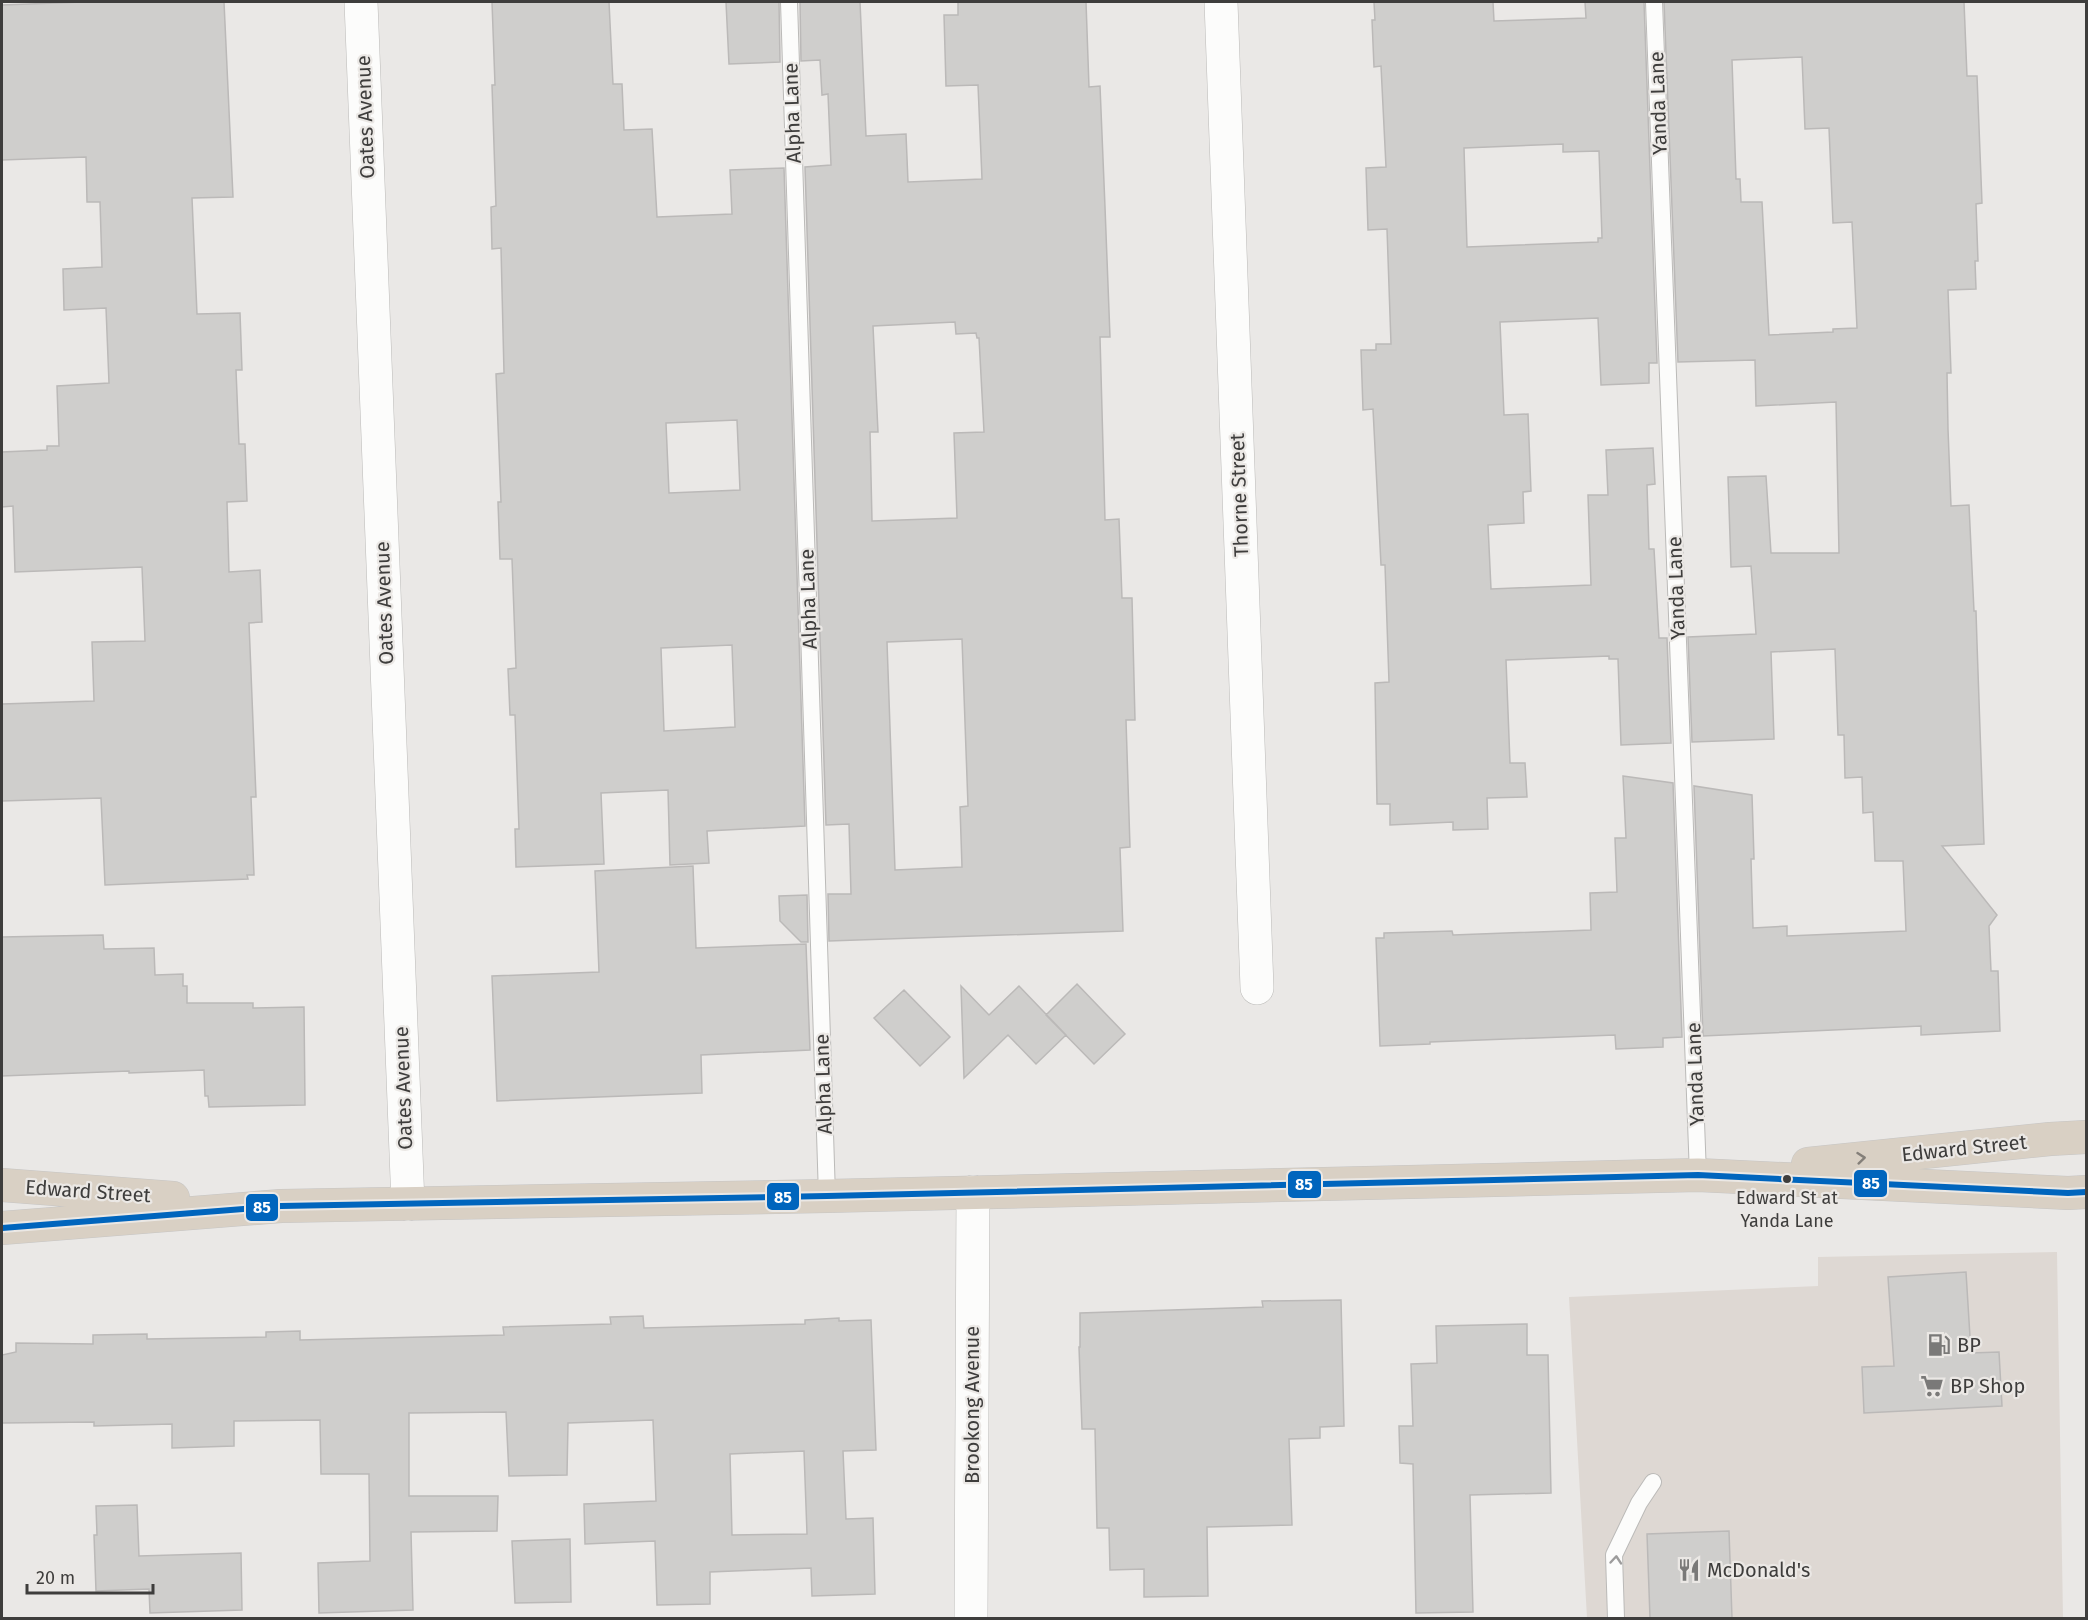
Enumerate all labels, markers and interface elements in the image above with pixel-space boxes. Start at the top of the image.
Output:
street label: Yanda Lane [1644,51,1672,155]
street label: Oates Avenue [351,55,379,179]
street label: Alpha Lane [778,62,806,164]
street label: Thorne Street [1225,432,1253,557]
street label: Yanda Lane [1662,536,1690,640]
street label: Oates Avenue [370,541,398,665]
street label: Alpha Lane [794,548,822,650]
street label: Yanda Lane [1681,1022,1709,1126]
street label: Oates Avenue [389,1026,417,1150]
street label: Alpha Lane [809,1033,837,1135]
street label: Edward Street [1900,1129,2029,1167]
one-way arrow [1856,1152,1866,1165]
line badge: 85 [1853,1169,1888,1198]
line badge: 85 [1287,1170,1322,1199]
marker: Edward St at Yanda Lane [1781,1173,1793,1185]
text: 85 [1862,1174,1880,1193]
street label: Edward Street [24,1175,152,1207]
text: 85 [1295,1175,1313,1194]
line badge: 85 [766,1182,800,1211]
place label: Edward St at Yanda Lane [1736,1187,1838,1232]
text: 85 [774,1188,792,1207]
line badge: 85 [245,1193,279,1222]
text: 85 [253,1198,271,1217]
street label: Brookong Avenue [960,1326,984,1484]
fuel station icon: BP [1926,1332,1952,1358]
place label: BP [1957,1333,1981,1357]
supermarket icon: BP Shop [1919,1373,1945,1399]
place label: BP Shop [1950,1374,2025,1398]
one-way arrow [1609,1556,1622,1565]
scale bar [27,1557,153,1595]
restaurant icon: McDonald's [1676,1557,1702,1583]
place label: McDonald's [1707,1558,1810,1582]
text: 20 m [36,1567,75,1589]

